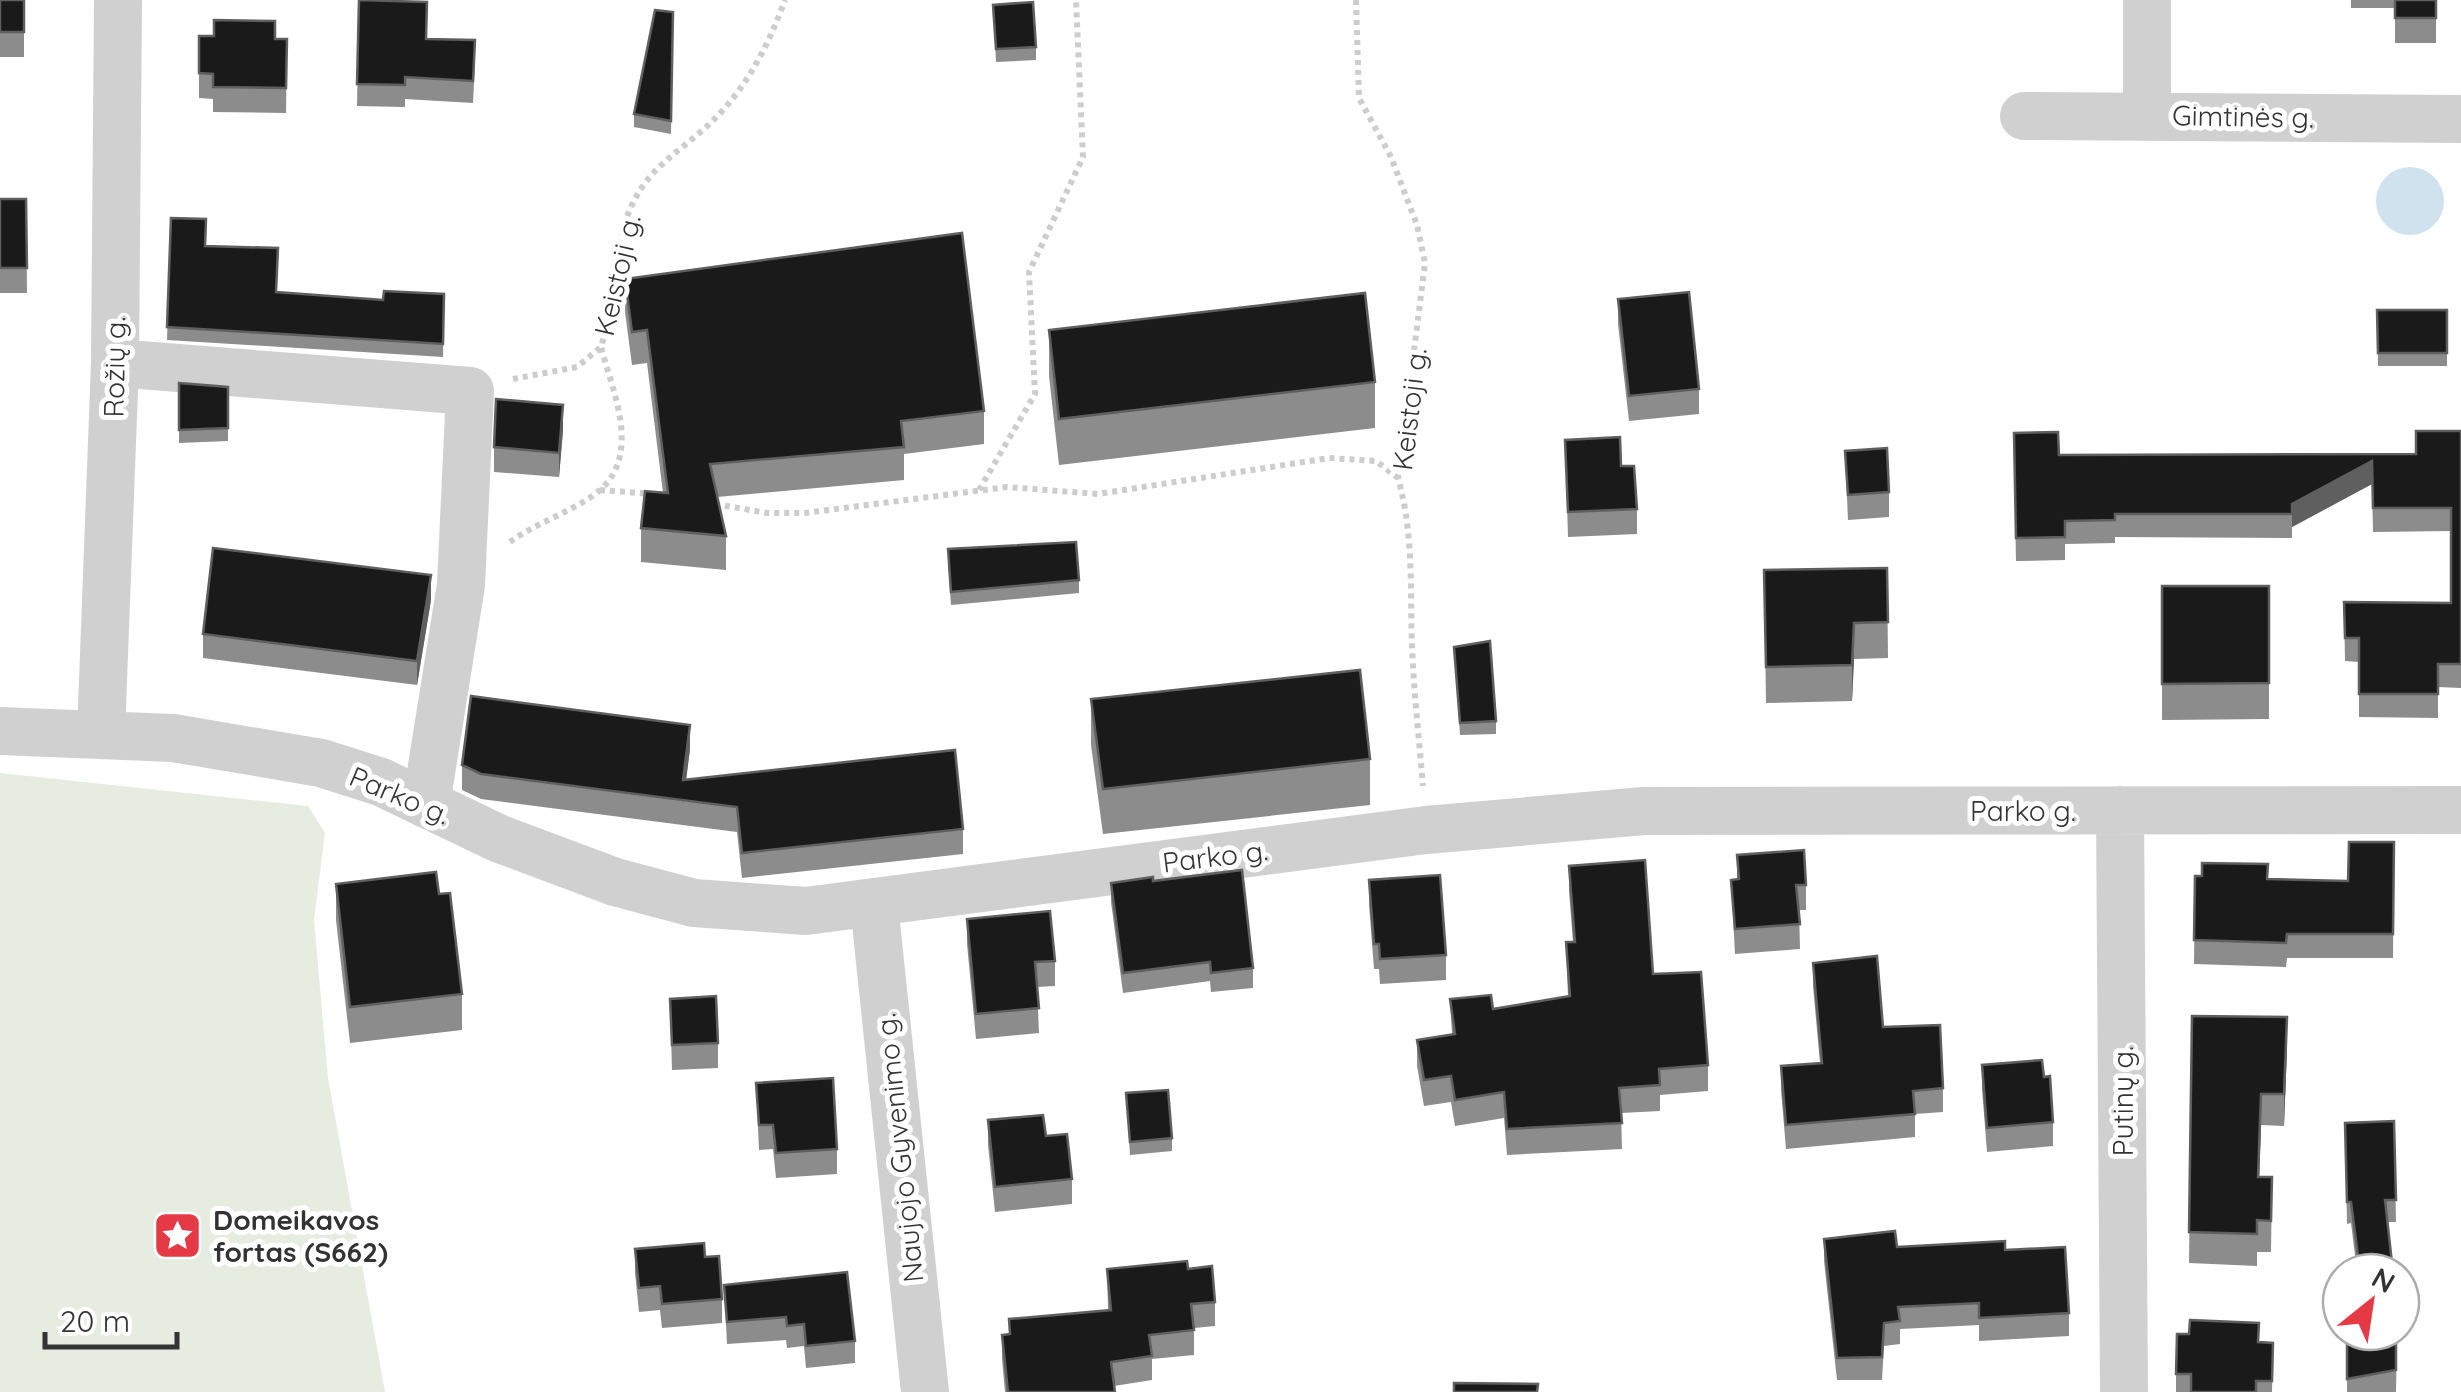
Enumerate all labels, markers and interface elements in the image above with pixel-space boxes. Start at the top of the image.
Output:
street label: Gimtinės g. [2172,97,2314,135]
street label: Keistoji g. [586,211,648,339]
street label: Rožių g. [96,316,132,418]
street label: Keistoji g. [1384,346,1434,472]
street label: Parko g. [344,758,456,832]
street label: Parko g. [1970,793,2076,828]
street label: Parko g. [1160,832,1270,880]
street label: Naujojo Gyvenimo g. [867,1012,931,1284]
street label: Putinų g. [2105,1046,2140,1156]
place label: Domeikavos fortas (S662) [213,1202,388,1269]
place icon: Domeikavos fortas (S662) [152,1209,204,1261]
north arrow [2321,1252,2421,1352]
text: N [2366,1260,2401,1300]
scale bar [45,1287,178,1349]
text: 20 m [60,1302,130,1340]

